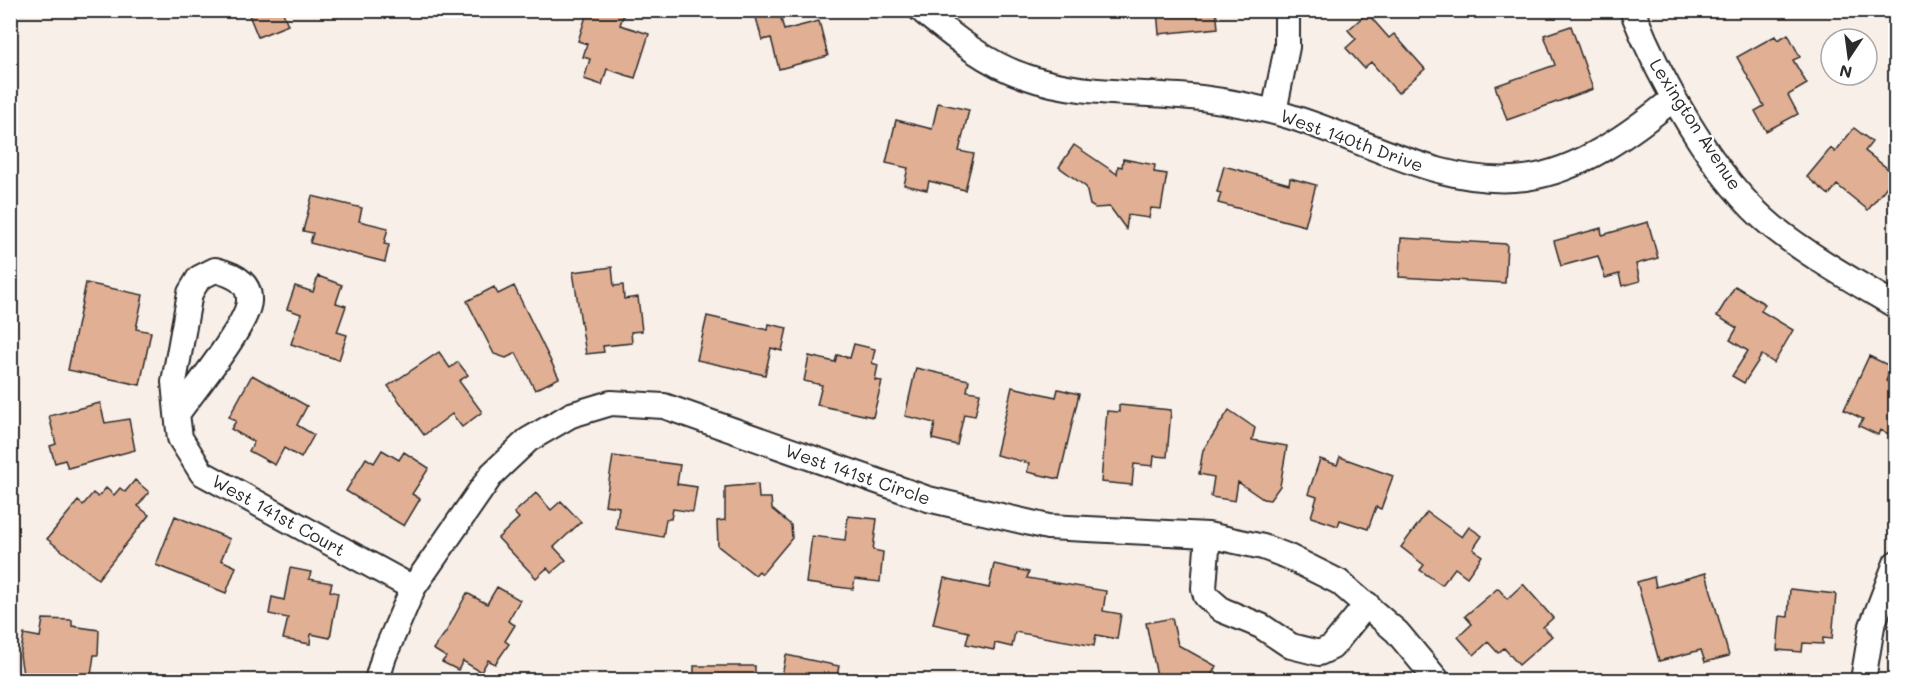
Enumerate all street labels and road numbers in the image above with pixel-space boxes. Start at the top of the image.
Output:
street label: Lexington Avenue [1644,54,1748,194]
street label: West 140th Drive [1277,103,1427,177]
street label: West 141st Circle [782,438,934,510]
street label: West 141st Court [208,468,350,562]

